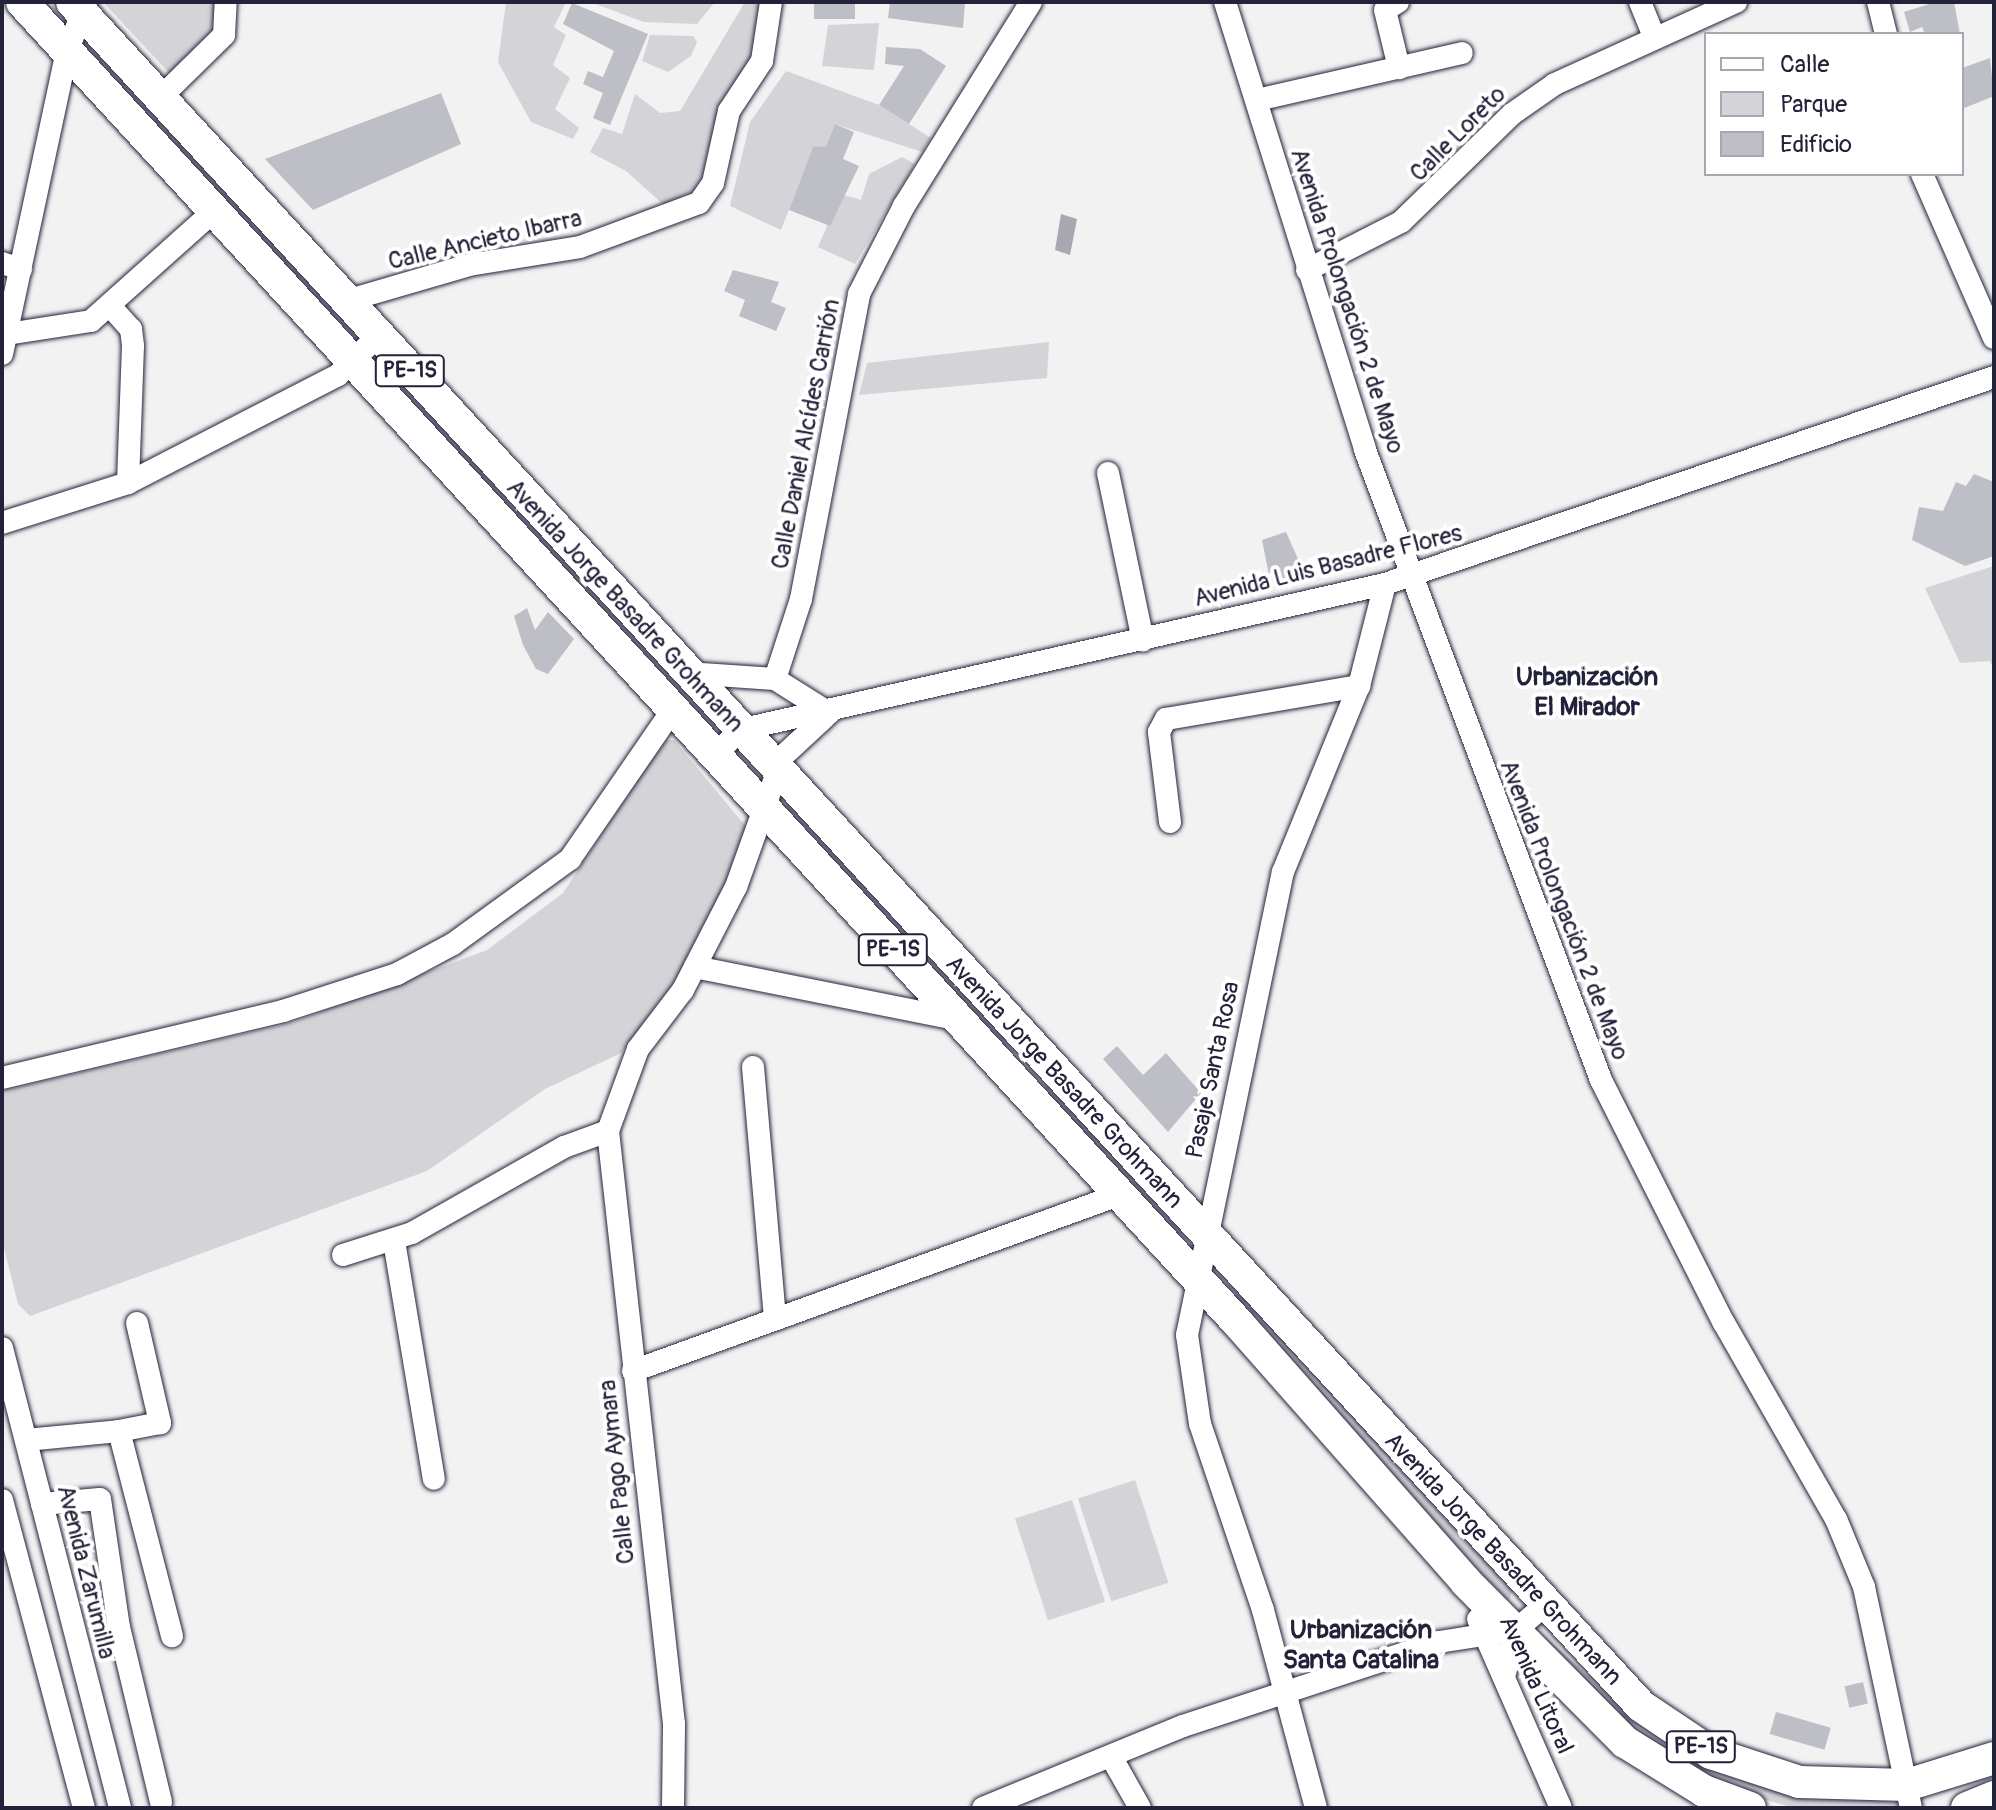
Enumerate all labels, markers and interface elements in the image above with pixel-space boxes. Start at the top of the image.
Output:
legend [1704,32,1964,176]
text: Calle [1780,50,1829,79]
street label: Calle Loreto [1404,80,1512,188]
text: Parque [1780,90,1847,119]
text: Edificio [1780,130,1852,159]
street label: Avenida Prolongación 2 de Mayo [1284,145,1410,457]
street label: Calle Ancieto Ibarra [385,204,585,276]
street label: Calle Daniel Alcídes Carrión [766,296,846,572]
road number: PE-1S [374,353,446,389]
street label: Avenida Jorge Basadre Grohmann [500,474,750,738]
street label: Avenida Luis Basadre Flores [1191,519,1465,613]
district label: Urbanización El Mirador [1516,662,1658,724]
street label: Avenida Prolongación 2 de Mayo [1493,756,1635,1064]
road number: PE-1S [857,932,929,968]
street label: Avenida Jorge Basadre Grohmann [939,950,1189,1214]
street label: Pasaje Santa Rosa [1180,979,1246,1161]
street label: Calle Pago Aymara [593,1378,641,1566]
street label: Avenida Jorge Basadre Grohmann [1378,1427,1628,1691]
street label: Avenida Zarumilla [51,1482,121,1662]
street label: Avenida Litoral [1493,1612,1579,1758]
district label: Urbanización Santa Catalina [1283,1615,1439,1676]
road number: PE-1S [1665,1729,1737,1765]

